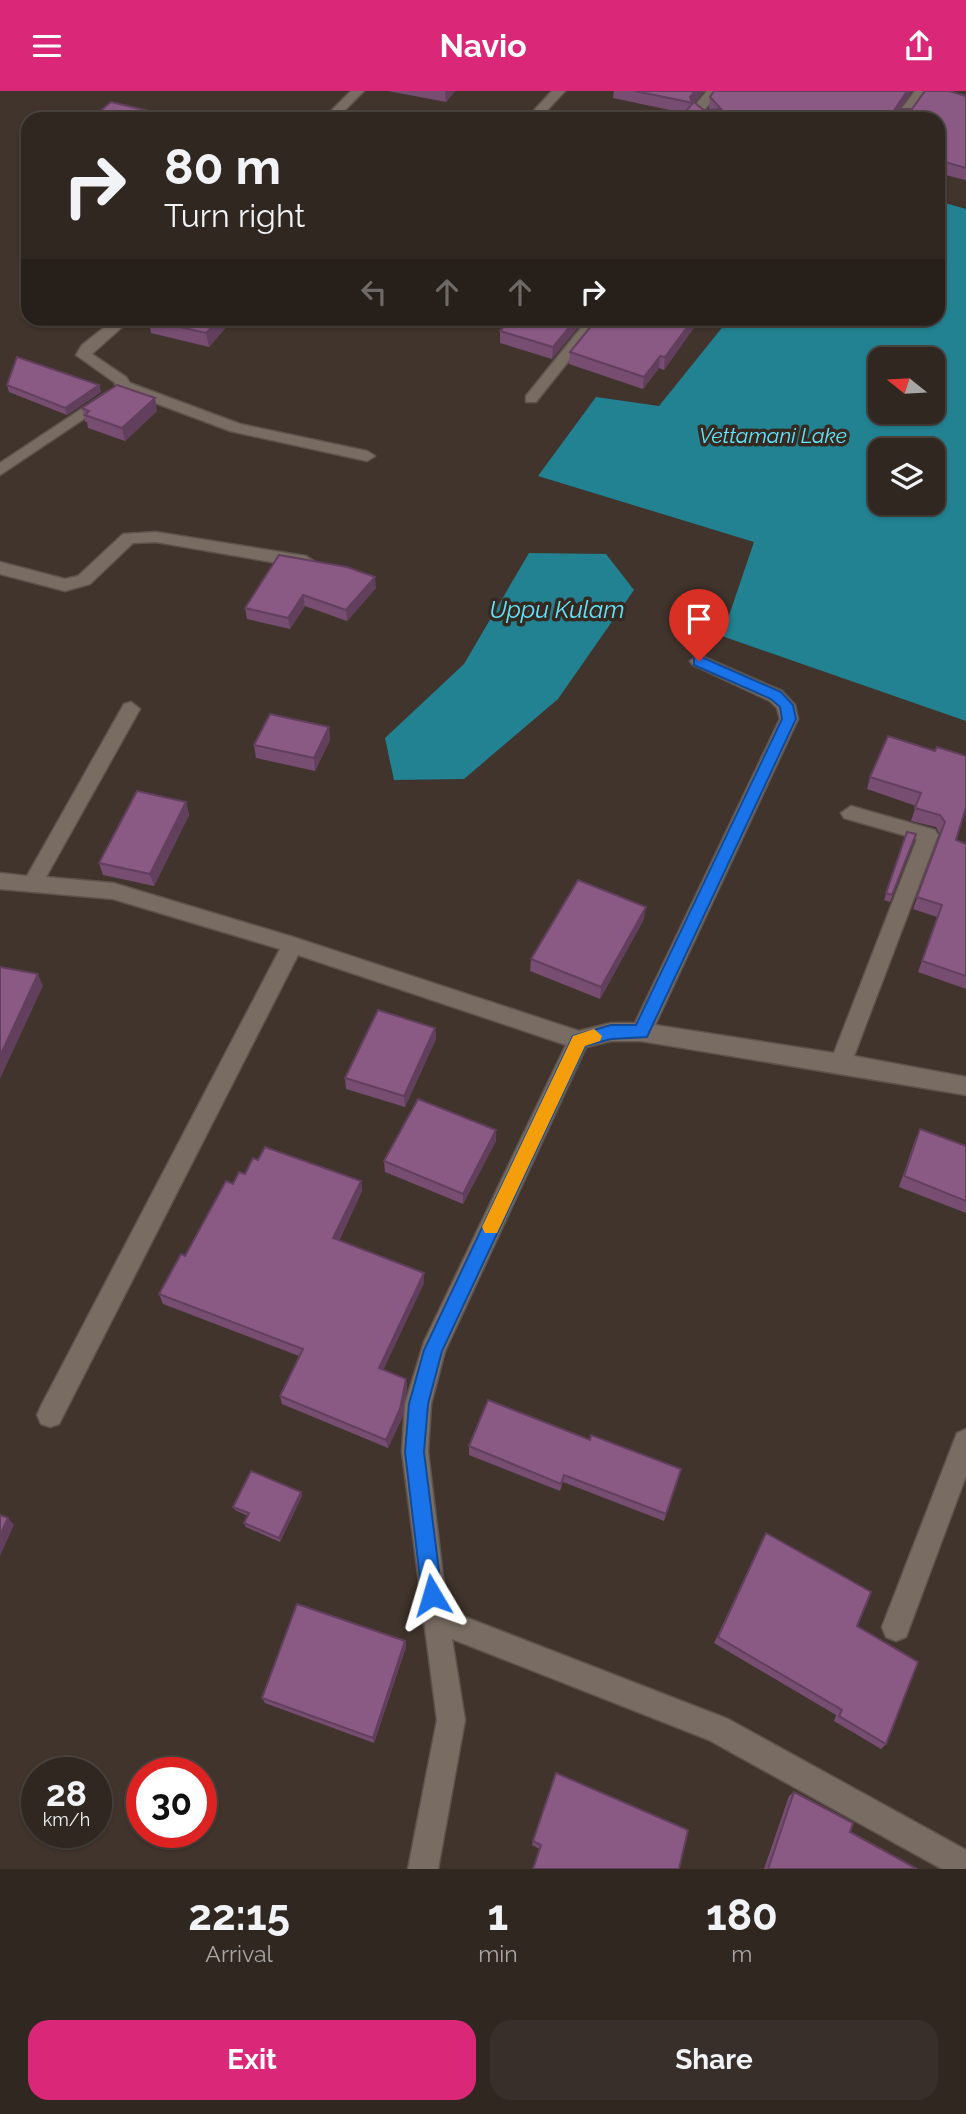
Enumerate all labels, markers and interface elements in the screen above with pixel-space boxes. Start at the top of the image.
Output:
icon: menu [28,27,66,65]
text: Navio [439,27,527,64]
icon: share [900,27,938,65]
text: 80 m [164,138,281,195]
icon: right [49,140,140,231]
text: Turn right [164,197,305,234]
icon: left [355,273,393,311]
icon: ahead [428,273,466,311]
icon: ahead [501,273,539,311]
icon: right [574,273,612,311]
north arrow [868,347,945,423]
map controls [868,347,945,515]
water label: Vettamani Lake [699,423,847,448]
button: layers [868,438,945,515]
pin [669,589,729,661]
water label: Uppu Kulam [489,595,625,624]
icon: arrive [680,600,718,638]
position arrow [395,1558,469,1632]
speed limit sign: 30 [126,1757,217,1848]
text: 28 [46,1773,87,1814]
text: km/h [43,1809,90,1830]
text: 22:15 [188,1891,290,1940]
text: 1 [488,1891,508,1940]
text: 180 [706,1891,778,1940]
text: Arrival [205,1940,273,1967]
text: min [478,1940,518,1967]
text: m [731,1940,752,1967]
button: Exit [28,2020,476,2100]
button: Share [490,2020,938,2100]

